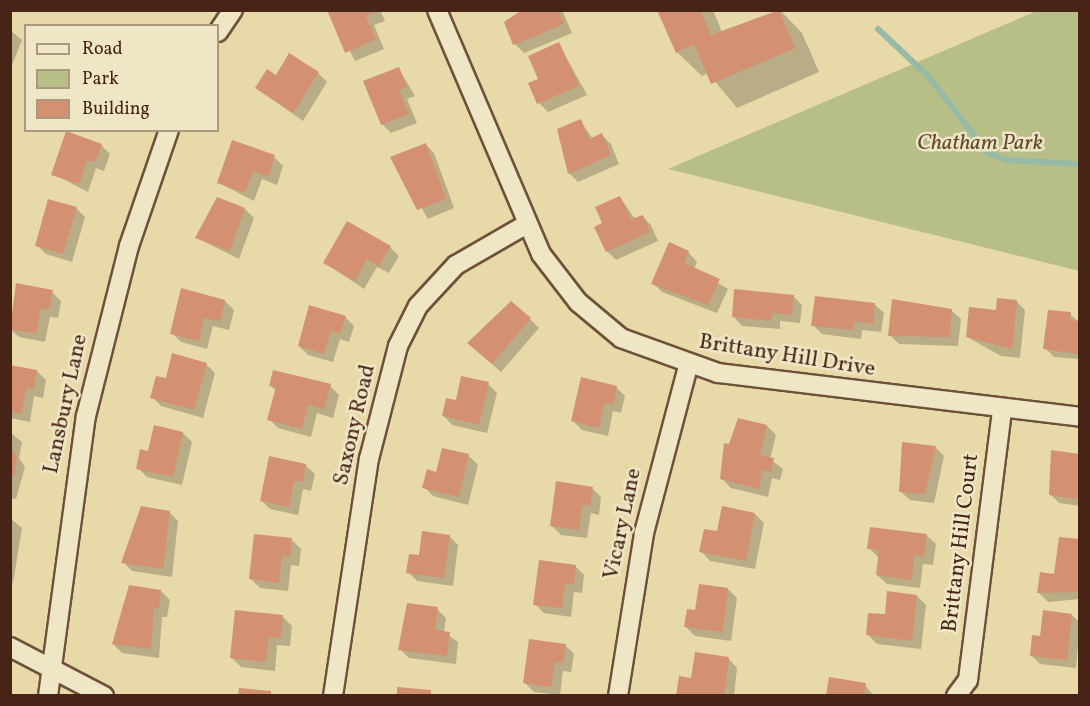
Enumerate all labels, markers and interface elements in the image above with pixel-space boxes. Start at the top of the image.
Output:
legend [24,24,219,132]
text: Road [82,37,123,62]
text: Park [82,67,119,92]
text: Building [82,97,150,122]
park label: Chatham Park [917,131,1043,157]
street label: Brittany Hill Drive [697,329,877,383]
street label: Lansbury Lane [38,332,94,476]
street label: Saxony Road [328,362,382,488]
street label: Brittany Hill Court [937,452,985,634]
street label: Vicary Lane [598,466,648,582]

